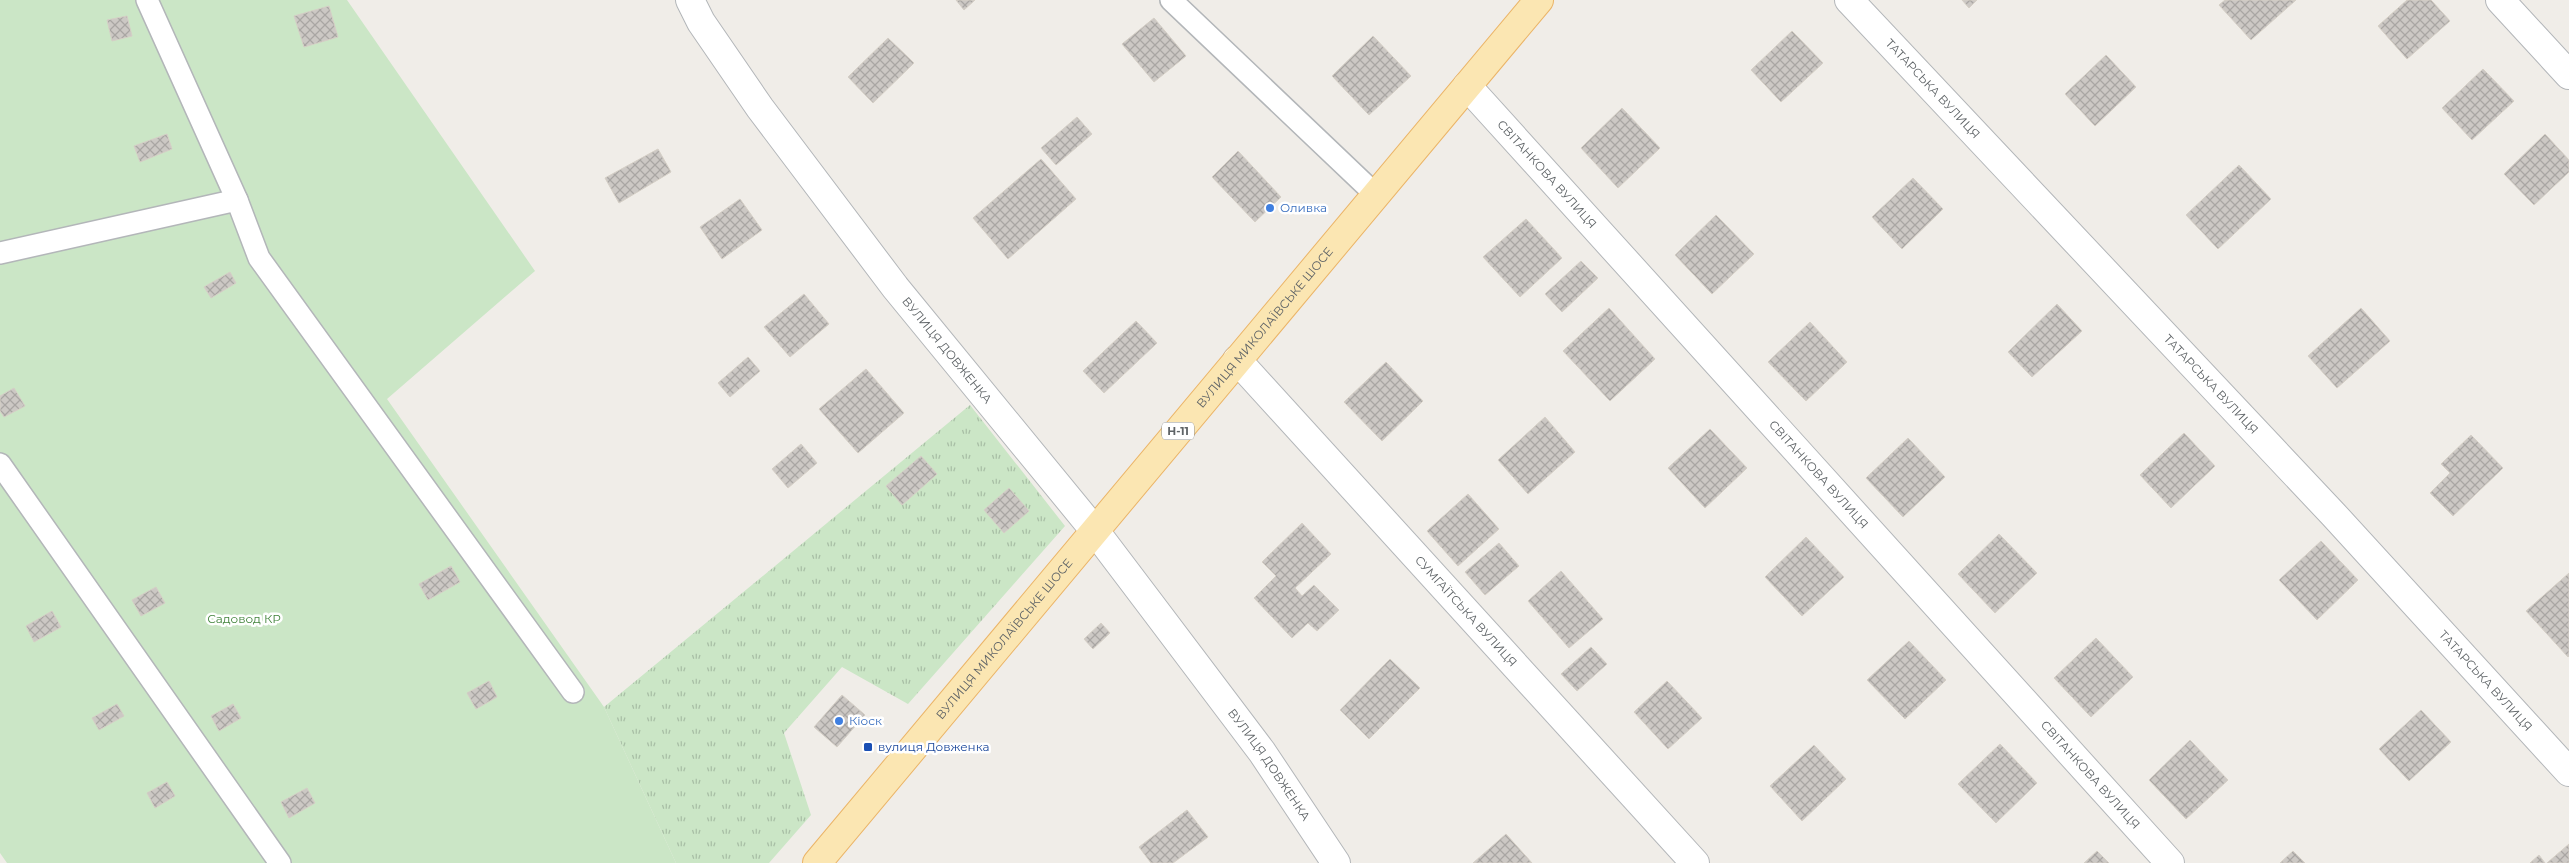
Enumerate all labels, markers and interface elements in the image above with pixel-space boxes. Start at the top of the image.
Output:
street label: ТАТАРСЬКА ВУЛИЦЯ [1883,36,1983,141]
street label: СВІТАНКОВА ВУЛИЦЯ [1494,117,1600,231]
place label: Оливка [1280,200,1327,215]
marker: Оливка [1264,202,1276,214]
street label: ВУЛИЦЯ МИКОЛАЇВСЬКЕ ШОСЕ [1193,244,1336,411]
street label: ВУЛИЦЯ ДОВЖЕНКА [899,294,995,406]
street label: ТАТАРСЬКА ВУЛИЦЯ [2161,331,2262,437]
street label: СВІТАНКОВА ВУЛИЦЯ [1766,417,1872,532]
road number: Н-11 [1162,422,1194,440]
street label: СУМГАЇТСЬКА ВУЛИЦЯ [1412,552,1521,670]
street label: ВУЛИЦЯ МИКОЛАЇВСЬКЕ ШОСЕ [933,555,1075,722]
park label: Садовод КР [207,611,281,626]
street label: ТАТАРСЬКА ВУЛИЦЯ [2436,627,2536,734]
street label: ВУЛИЦЯ ДОВЖЕНКА [1225,706,1314,823]
place label: Кіоск [849,713,882,728]
marker: Кіоск [833,715,845,727]
street label: СВІТАНКОВА ВУЛИЦЯ [2038,717,2143,832]
place label: вулиця Довженка [878,739,990,754]
marker: вулиця Довженка [862,741,874,753]

